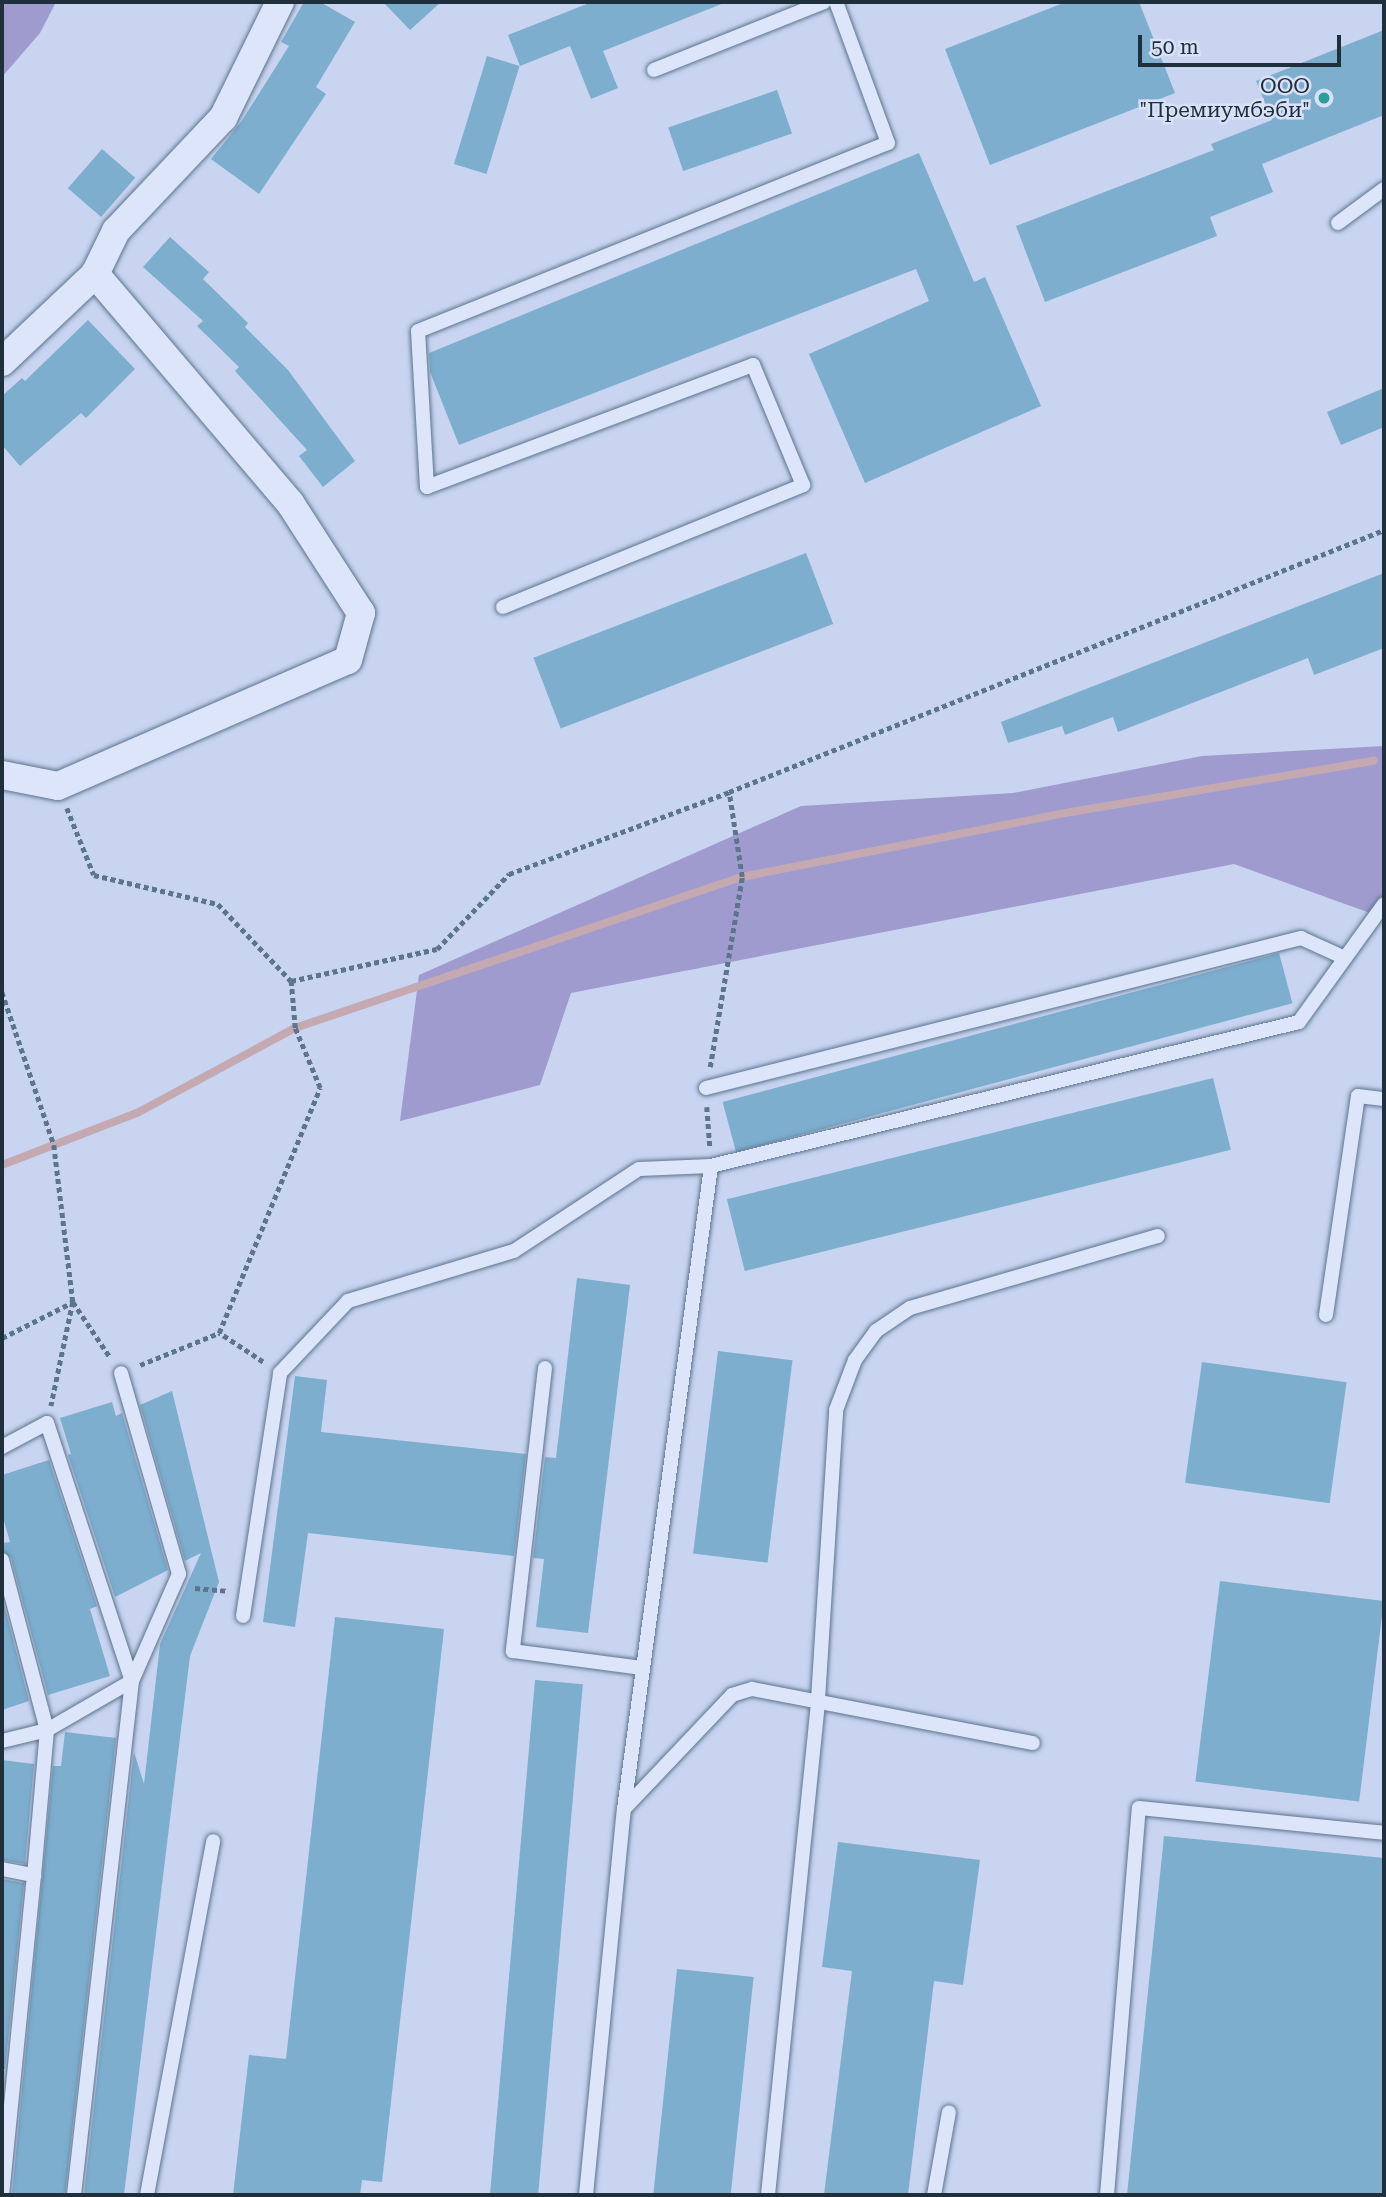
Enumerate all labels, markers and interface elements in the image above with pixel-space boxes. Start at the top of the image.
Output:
scale bar [1141,21,1344,65]
text: 50 m [1151,35,1199,59]
place label: ООО "Премиумбэби" [1139,73,1310,123]
marker: ООО "Премиумбэби" [1316,90,1332,106]

